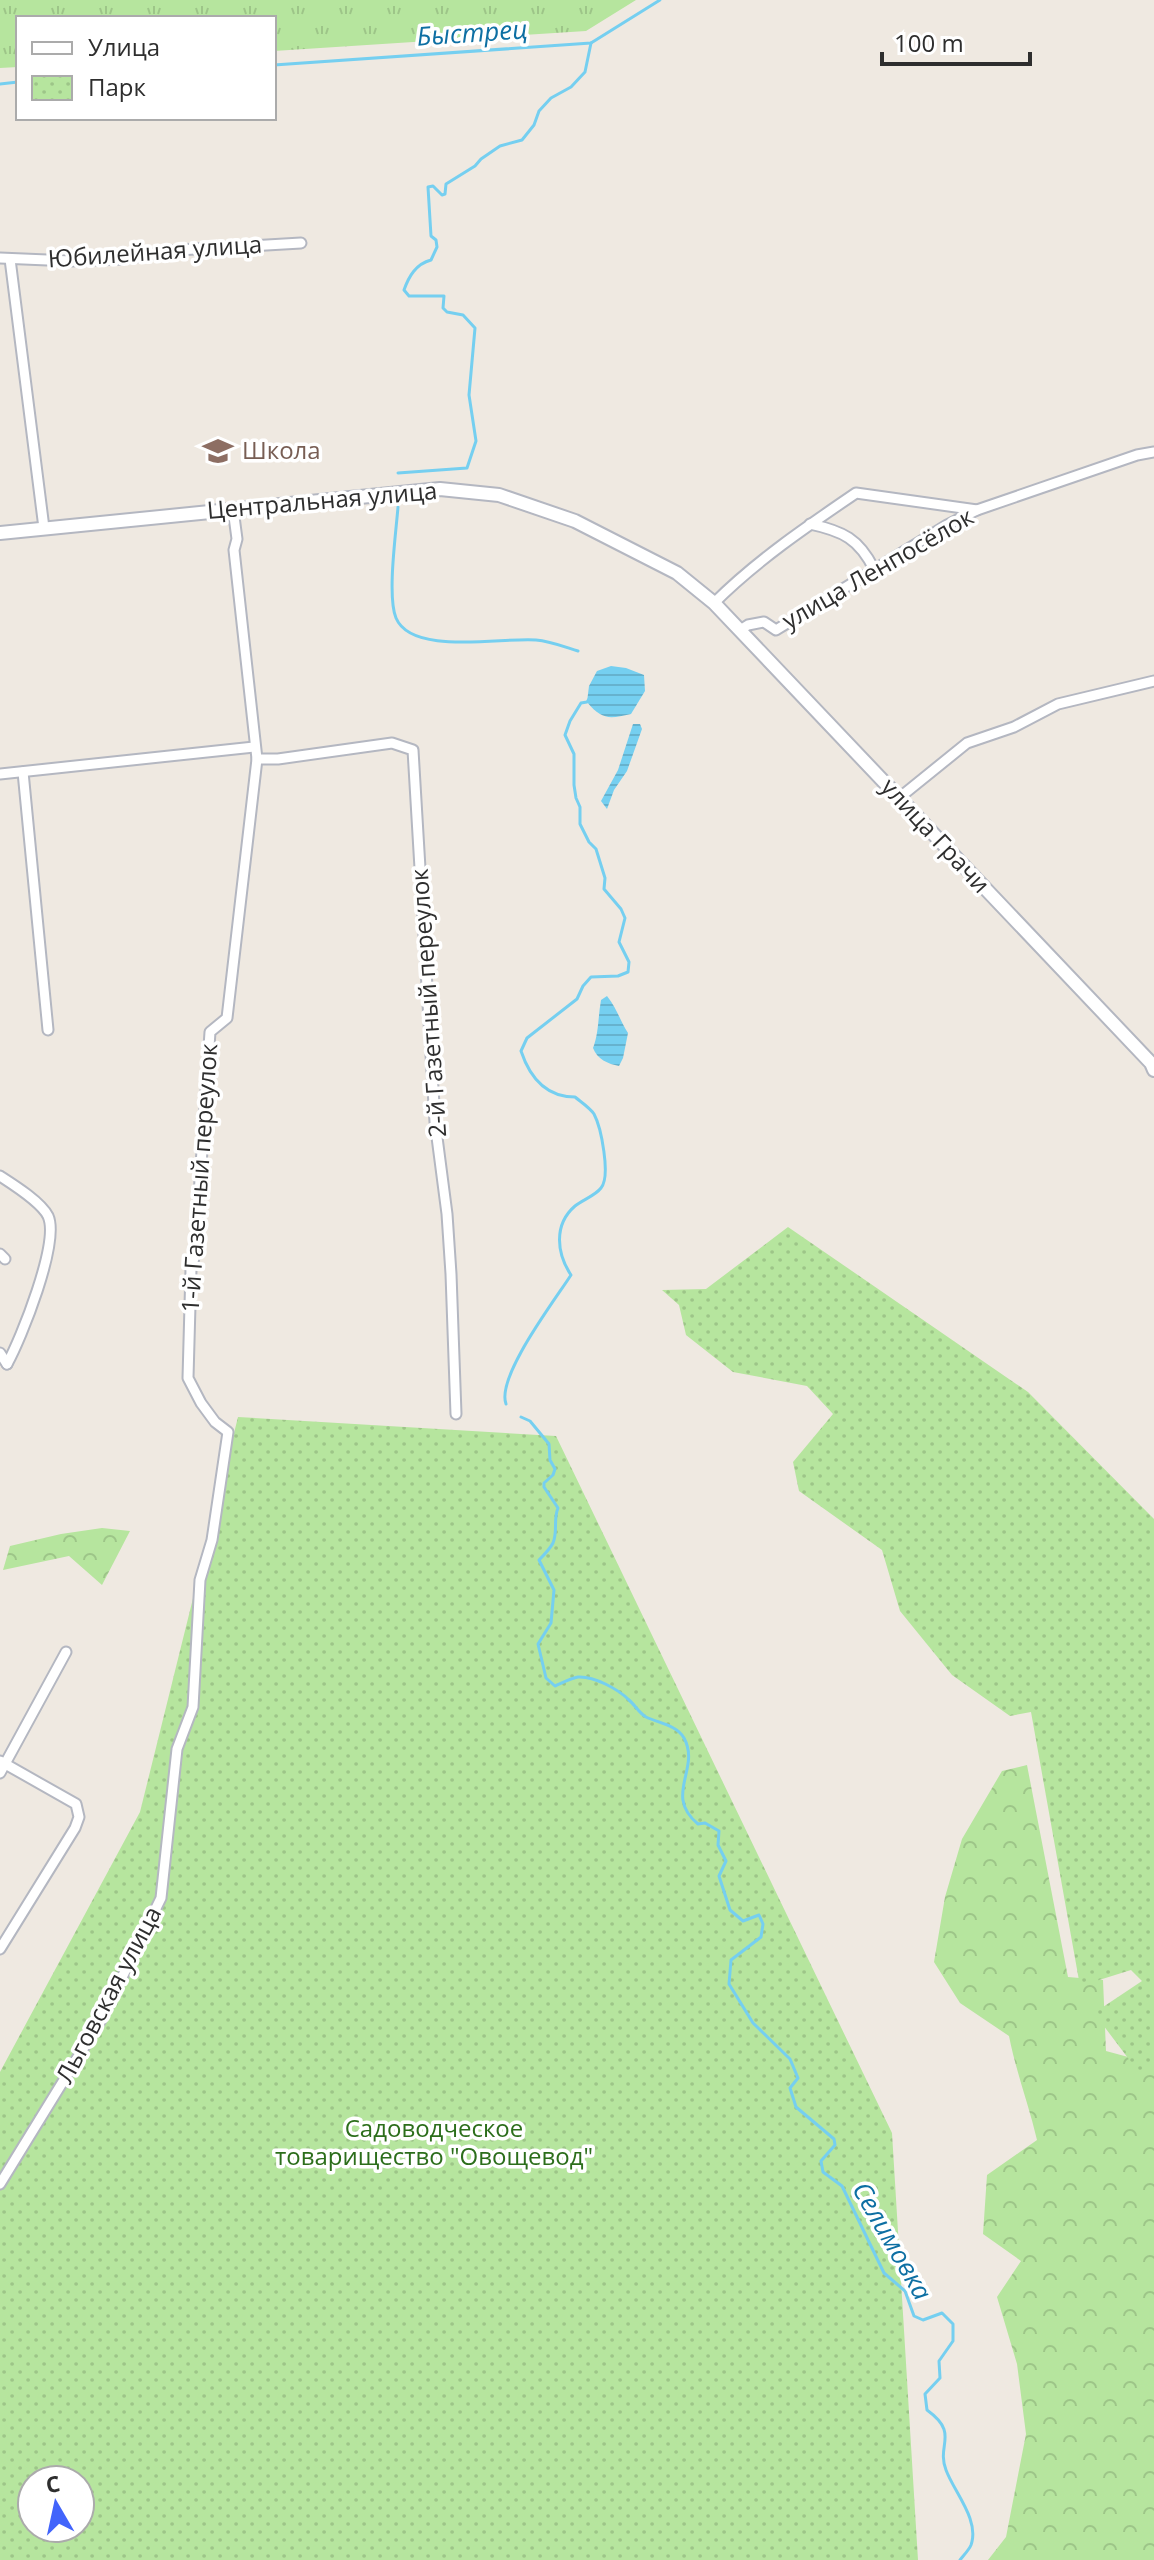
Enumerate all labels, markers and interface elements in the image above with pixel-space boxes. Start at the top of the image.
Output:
water label: Быстрец [415,10,529,54]
legend [16,16,276,120]
scale bar [882,16,1030,66]
text: 100 m [894,26,964,59]
text: Улица [88,30,160,63]
text: Парк [88,70,146,103]
street label: Юбилейная улица [47,227,263,274]
place label: Школа [242,433,321,466]
school or university icon: Школа [201,434,235,468]
street label: Центральная улица [205,473,438,526]
street label: улица Ленпосёлок [775,499,980,636]
street label: улица Грачи [874,770,998,900]
street label: 2-й Газетный переулок [402,867,453,1139]
street label: 1-й Газетный переулок [173,1042,224,1313]
street label: Льговская улица [47,1900,168,2088]
park label: Садоводческое товарищество "Овощевод" [275,2111,593,2172]
water label: Селимовка [845,2175,941,2306]
north arrow [16,2464,96,2544]
text: С [43,2467,62,2499]

